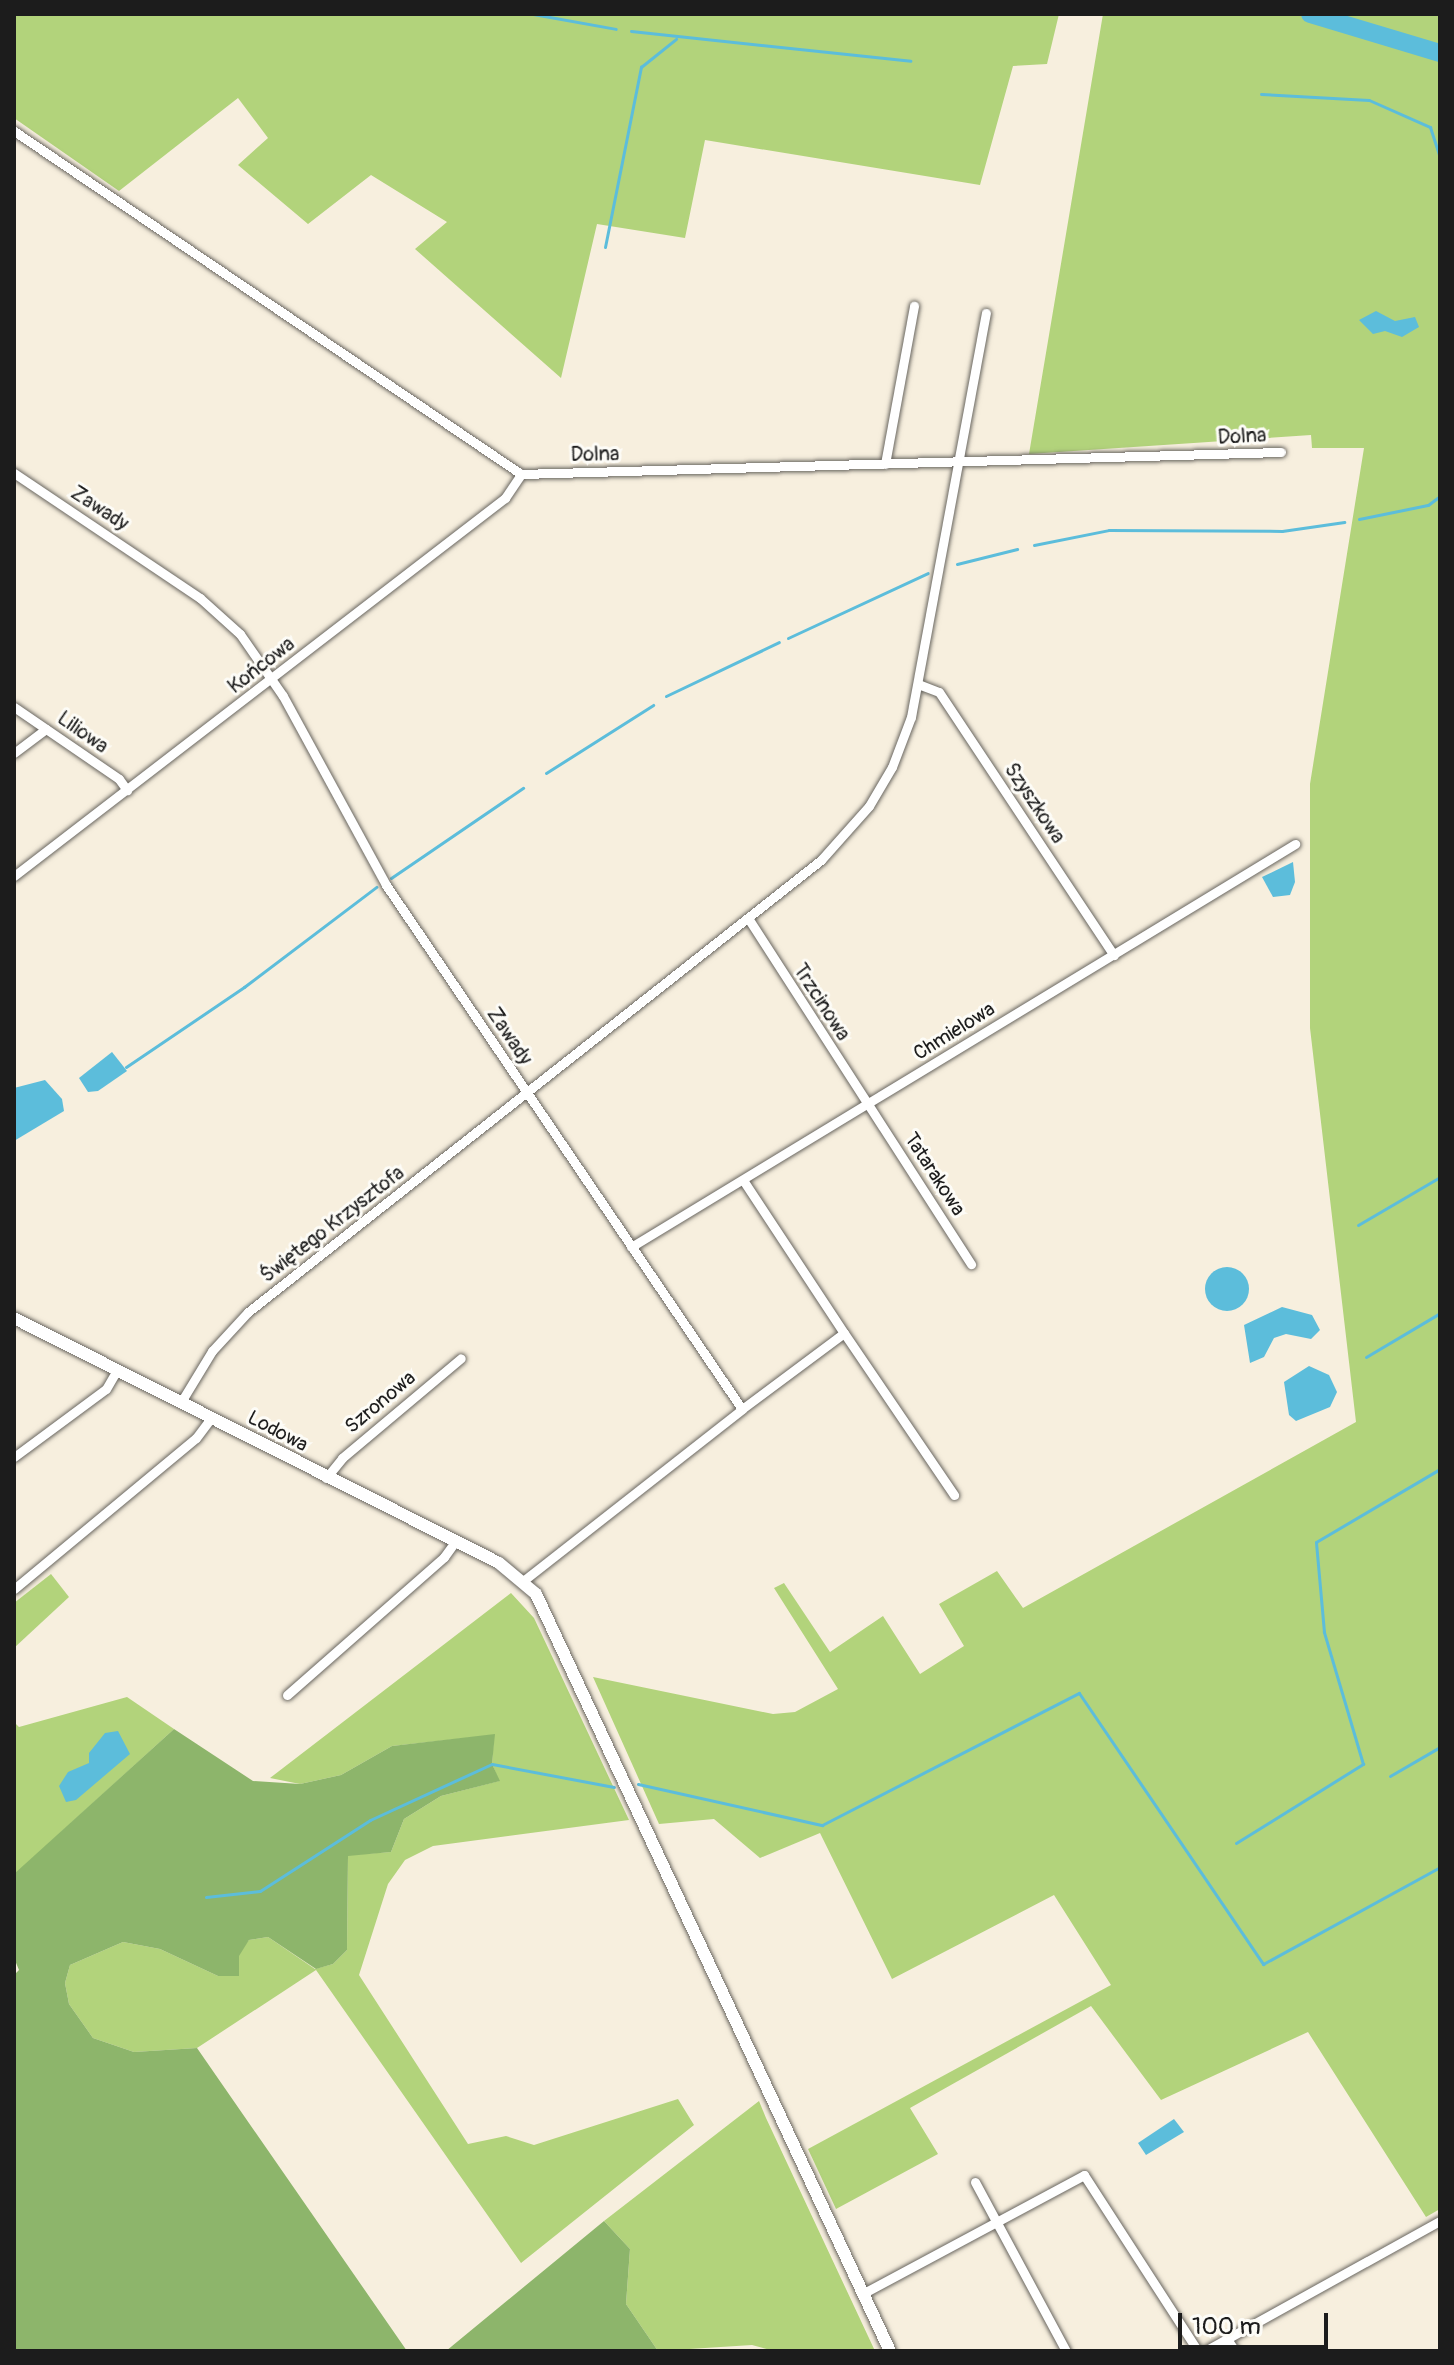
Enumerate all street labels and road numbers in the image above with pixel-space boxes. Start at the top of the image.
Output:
street label: Dolna [1217,423,1267,449]
street label: Dolna [570,442,620,466]
street label: Zawady [67,480,133,536]
street label: Końcowa [223,632,299,698]
street label: Liliowa [53,706,113,758]
street label: Szyszkowa [999,758,1071,848]
street label: Trzcinowa [788,959,856,1045]
street label: Chmielowa [909,997,999,1065]
street label: Zawady [482,1003,538,1069]
street label: Tatarakowa [899,1128,971,1220]
street label: Świętego Krzysztofa [255,1161,409,1287]
street label: Szronowa [340,1366,420,1438]
street label: Lodowa [244,1405,312,1457]

